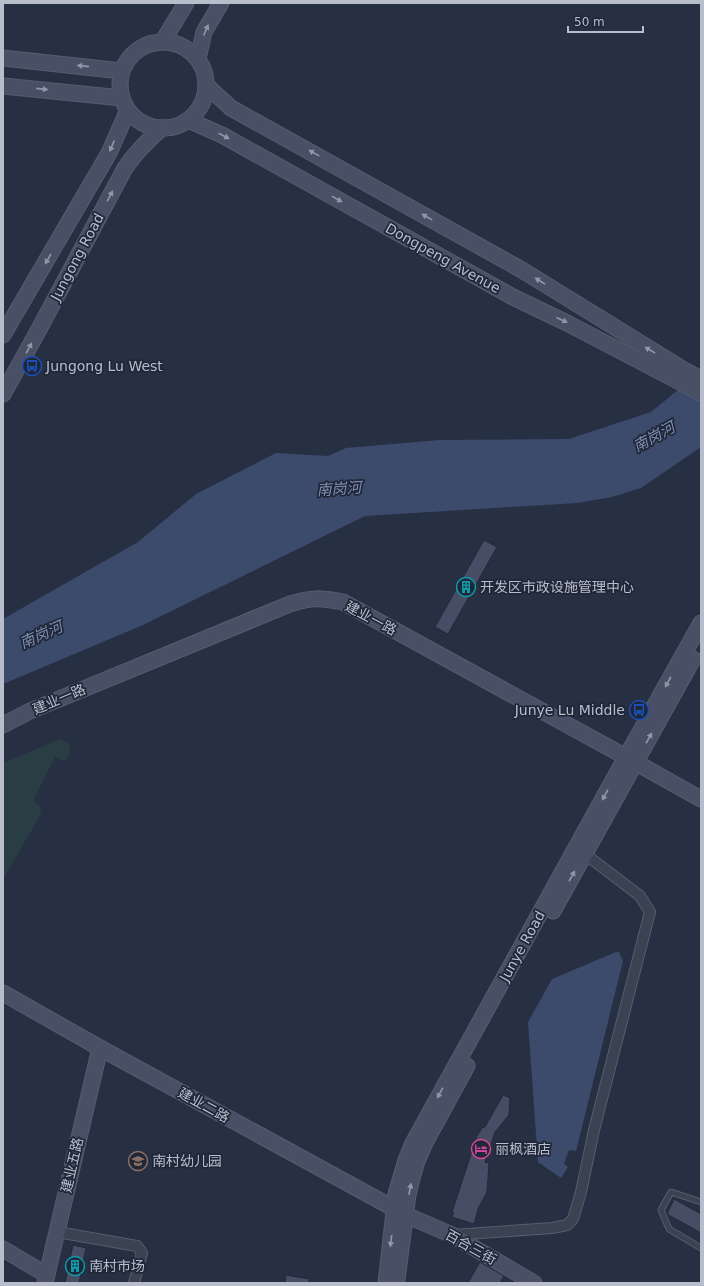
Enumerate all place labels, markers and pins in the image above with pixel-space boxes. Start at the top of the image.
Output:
bus stop icon: Jungong Lu West [21,355,43,377]
place label: Jungong Lu West [45,358,163,374]
building icon: 开发区市政设施管理中心 [455,576,477,598]
place label: 开发区市政设施管理中心 [480,579,634,595]
bus stop icon: Junye Lu Middle [628,699,650,721]
place label: Junye Lu Middle [514,702,625,718]
hotel icon: 丽枫酒店 [470,1138,492,1160]
place label: 丽枫酒店 [495,1141,551,1157]
school or university icon: 南村幼儿园 [127,1150,149,1172]
place label: 南村幼儿园 [152,1153,222,1169]
building icon: 南村市场 [64,1255,86,1277]
place label: 南村市场 [89,1258,145,1274]

